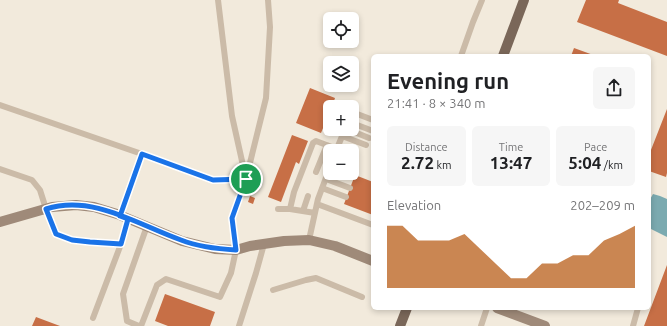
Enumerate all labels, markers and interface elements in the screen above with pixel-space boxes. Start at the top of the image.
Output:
map controls [323,12,359,180]
button: locate [323,12,359,48]
button: layers [323,56,359,92]
button: share [593,67,635,109]
text: Evening run [387,68,509,93]
text: 21:41 · 8 × 340 m [387,96,486,110]
button: + [323,100,359,136]
text: Distance [405,141,448,153]
text: Time [499,141,523,153]
text: Pace [584,141,607,153]
button: − [323,144,359,180]
text: 2.72 [401,153,434,172]
text: 13:47 [490,153,532,172]
text: 5:04 [568,153,601,172]
text: km [434,159,452,171]
text: /km [601,159,623,171]
pin [229,162,263,196]
icon: arrive [235,168,257,190]
text: Elevation [387,198,441,212]
text: 202–209 m [570,198,635,212]

